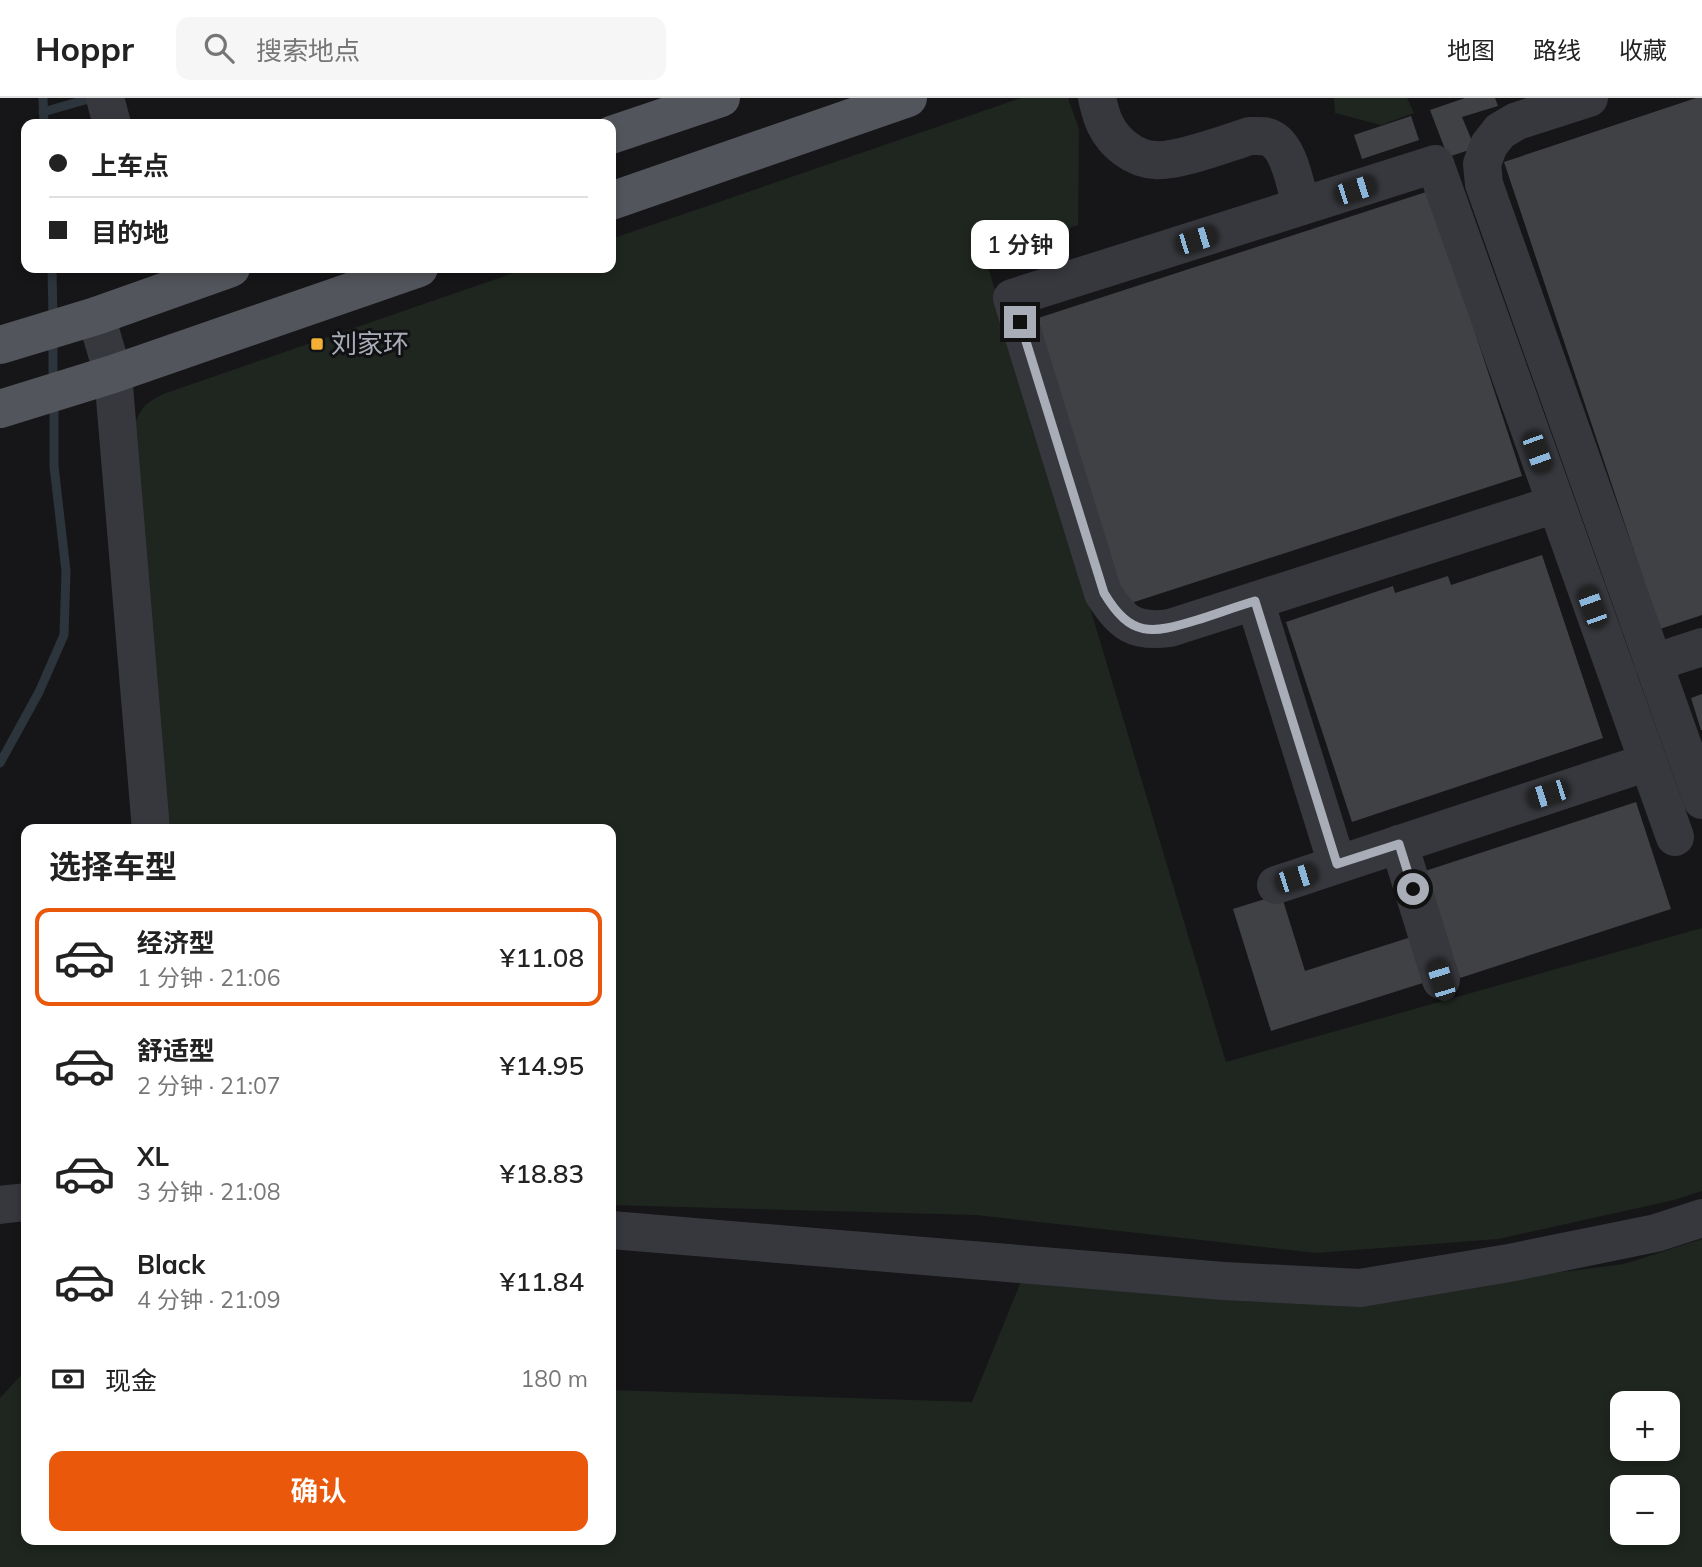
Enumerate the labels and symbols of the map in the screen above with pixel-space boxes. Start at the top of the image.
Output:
car [1332,174,1379,206]
callout: 1 分钟 [971,220,1069,270]
car [1173,224,1220,256]
route end [1004,306,1036,338]
place label: 刘家环 [331,327,409,360]
marker: 刘家环 [309,336,325,352]
car [1520,429,1555,475]
car [1575,584,1610,630]
car [1525,778,1572,810]
car [1273,862,1320,894]
route start [1397,873,1429,905]
car [1425,957,1458,1003]

